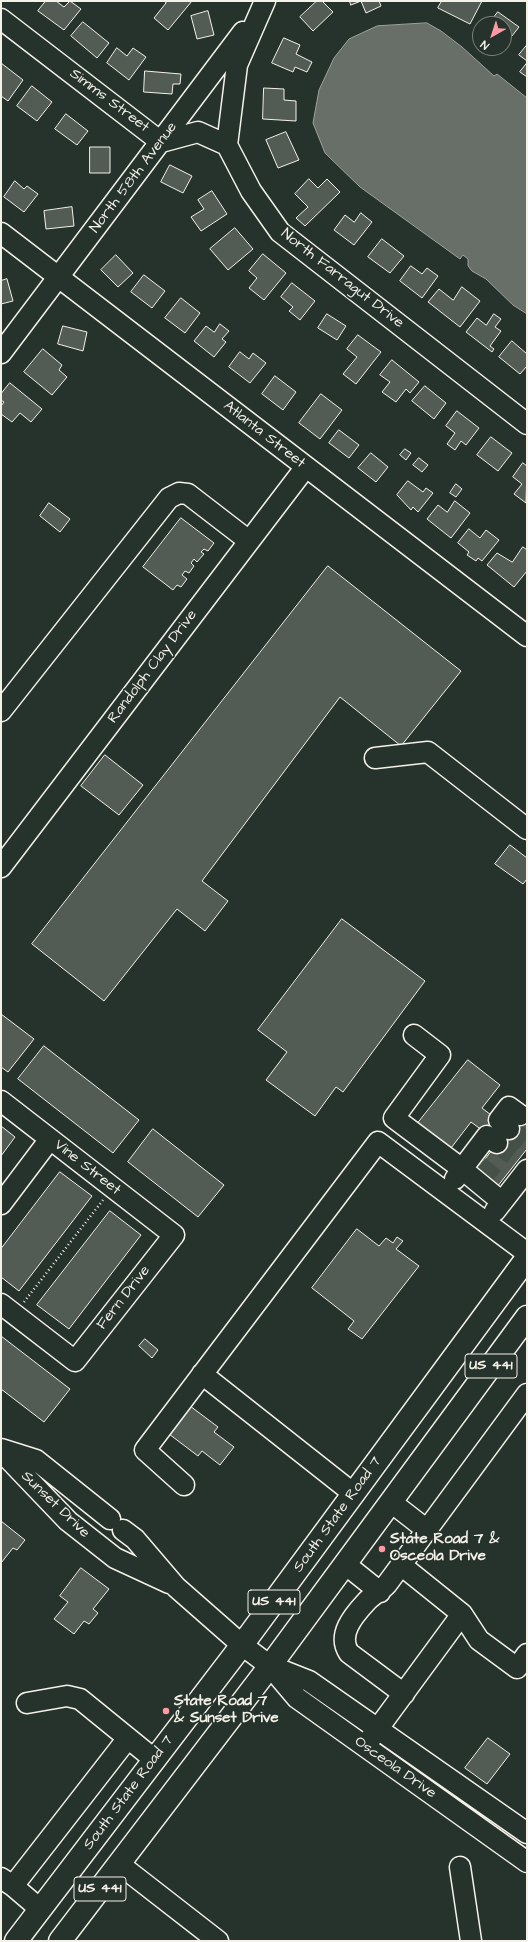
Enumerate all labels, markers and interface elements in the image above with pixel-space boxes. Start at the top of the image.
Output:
north arrow [472,16,512,56]
text: N [477,37,492,53]
street label: Simms Street [66,65,152,137]
street label: North 58th Avenue [86,119,182,237]
street label: North Farragut Drive [277,225,407,333]
street label: Atlanta Street [219,397,309,473]
street label: Randolph Clay Drive [105,607,201,727]
street label: Vine Street [50,1136,124,1200]
street label: Fern Drive [93,1262,155,1334]
road number: US 441 [465,1354,517,1378]
street label: South State Road 7 [290,1454,386,1576]
street label: Sunset Drive [17,1468,93,1542]
place label: State Road 7 & Osceola Drive [390,1531,499,1566]
marker: State Road 7 & Osceola Drive [377,1544,387,1554]
road number: US 441 [248,1590,300,1614]
place label: State Road 7 & Sunset Drive [174,1693,279,1728]
marker: State Road 7 & Sunset Drive [161,1706,171,1716]
street label: South State Road 7 [80,1732,178,1854]
street label: Osceola Drive [351,1733,439,1803]
road number: US 441 [74,1877,126,1901]

